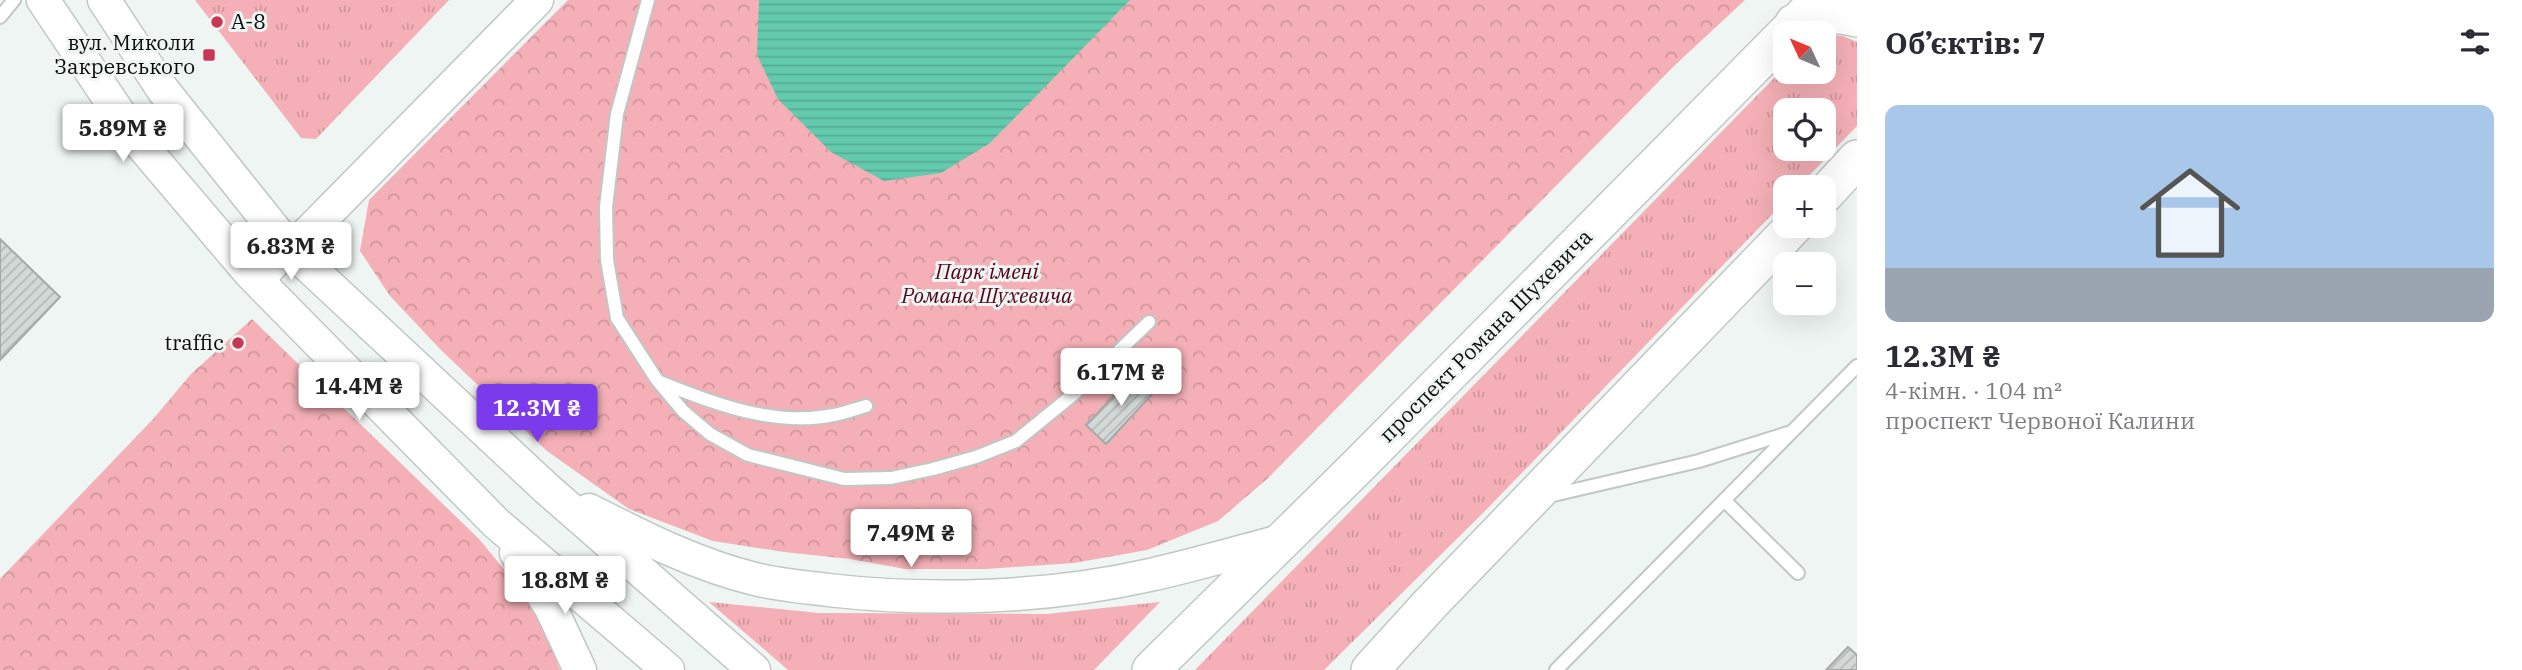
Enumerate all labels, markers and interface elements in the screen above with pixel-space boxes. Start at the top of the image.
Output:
place label: А-8 [231,7,266,35]
marker: А-8 [209,14,225,30]
north arrow [1773,21,1836,84]
map controls [1773,21,1836,315]
text: Об’єктів: 7 [1885,23,2046,62]
icon: filters [2456,23,2494,61]
place label: вул. Миколи Закревського [54,28,195,80]
marker: вул. Миколи Закревського [201,47,217,63]
button: locate [1773,98,1836,161]
pin: 5.89M ₴ [58,104,188,164]
text: 5.89M ₴ [79,112,167,142]
icon: home [2127,150,2253,276]
button: + [1773,175,1836,238]
pin: 6.83M ₴ [226,222,356,282]
street label: проспект Романа Шухевича [1373,223,1598,448]
text: 6.83M ₴ [247,230,335,260]
button: − [1773,252,1836,315]
park label: Парк імені Романа Шухевича [900,257,1073,309]
place label: traffic [165,328,224,356]
marker: traffic [230,335,246,351]
text: 12.3M ₴ [1885,336,2001,375]
pin: 6.17M ₴ [1056,348,1186,408]
text: 6.17M ₴ [1077,356,1165,386]
pin: 14.4M ₴ [294,362,424,422]
text: 14.4M ₴ [315,370,403,400]
text: 4-кімн. · 104 m² [1885,375,2062,405]
pin: 12.3M ₴ [472,384,602,444]
text: 12.3M ₴ [493,392,581,422]
text: проспект Червоної Калини [1885,405,2195,435]
pin: 7.49M ₴ [846,510,976,569]
text: 7.49M ₴ [867,517,955,547]
pin: 18.8M ₴ [500,556,630,616]
text: 18.8M ₴ [521,564,609,594]

